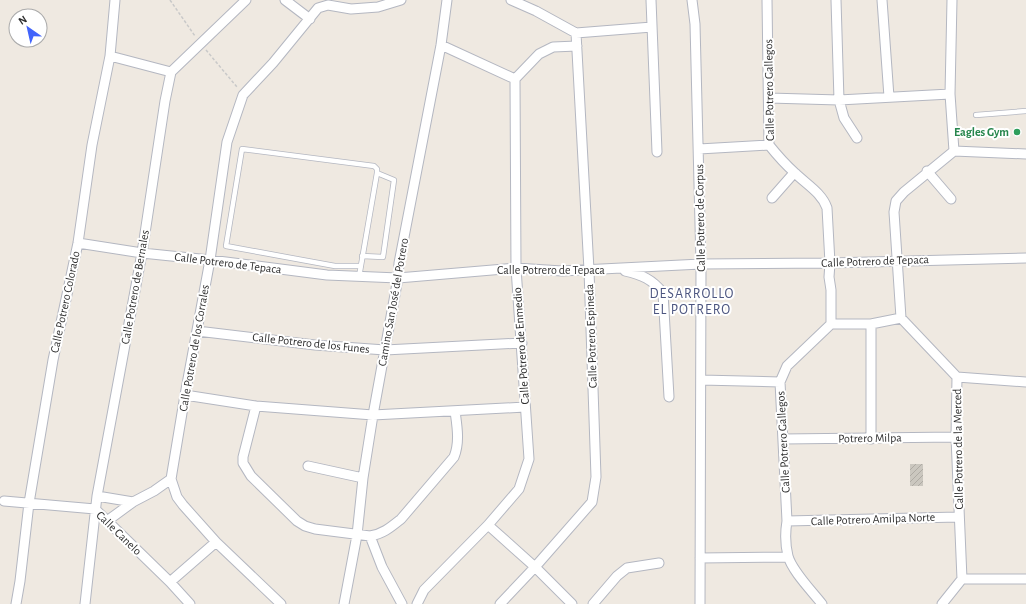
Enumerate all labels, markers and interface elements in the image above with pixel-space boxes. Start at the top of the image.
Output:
north arrow [8,8,48,48]
text: N [16,13,29,27]
street label: Calle Potrero Gallegos [762,39,776,141]
place label: Eagles Gym [954,126,1009,139]
marker: Eagles Gym [1012,127,1022,137]
street label: Calle Potrero de Corpus [693,164,707,272]
street label: Calle Potrero de Bernales [119,229,151,345]
street label: Camino San José del Potrero [376,237,410,367]
street label: Calle Potrero Colorado [48,250,82,354]
street label: Calle Potrero de Tepaca [174,250,283,276]
street label: Calle Potrero de Tepaca [821,253,930,269]
street label: Calle Potrero de Tepaca [497,264,605,276]
street label: Calle Potrero Espineda [583,283,599,388]
street label: Calle Potrero de los Corrales [177,284,211,412]
street label: Calle Potrero de Enmedio [511,287,531,405]
district label: DESARROLLO EL POTRERO [650,287,734,317]
street label: Calle Potrero de los Funes [252,331,370,355]
street label: Calle Potrero de la Merced [951,388,965,510]
street label: Calle Potrero Gallegos [774,391,792,493]
street label: Potrero Milpa [838,431,902,445]
street label: Calle Canelo [94,509,144,557]
street label: Calle Potrero Amilpa Norte [811,511,935,527]

